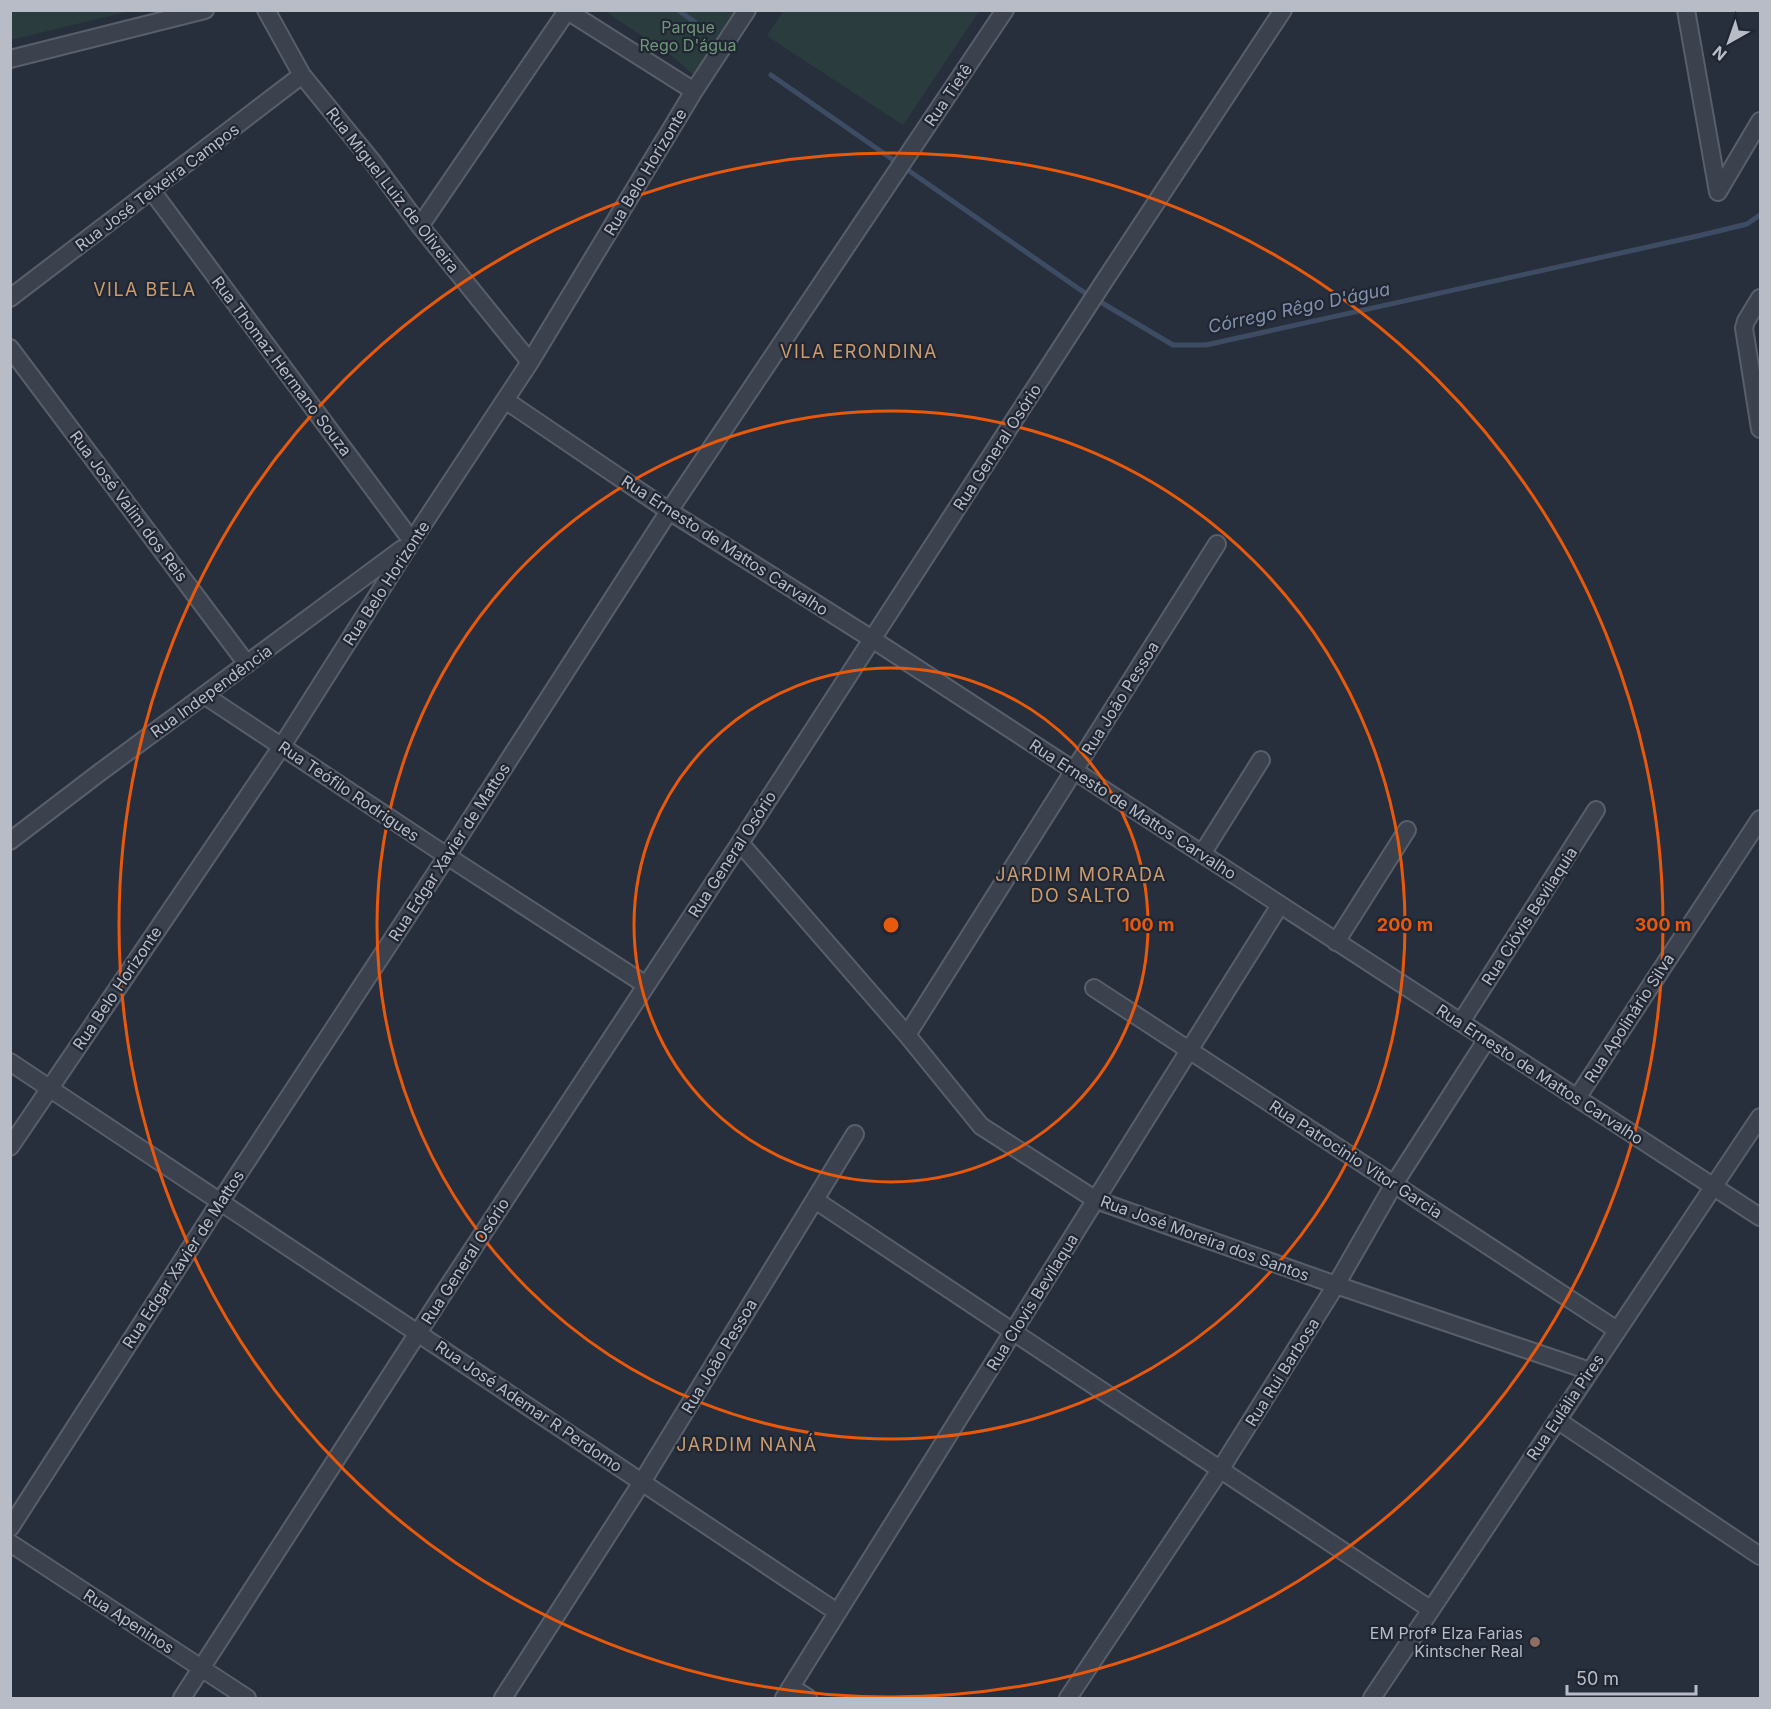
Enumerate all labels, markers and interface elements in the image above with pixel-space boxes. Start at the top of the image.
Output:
north arrow [1699,12,1759,72]
park label: Parque Rego D'água [640,17,736,55]
text: N [1708,42,1730,65]
street label: Rua Tietê [920,60,976,130]
street label: Rua Miguel Luiz de Oliveira [322,103,464,277]
street label: Rua Belo Horizonte [599,105,691,239]
street label: Rua José Teixeira Campos [71,119,243,255]
street label: Rua Thomaz Hermano Souza [208,272,356,460]
water label: Córrego Rêgo D'água [1206,278,1392,337]
district label: VILA BELA [93,279,197,300]
district label: VILA ERONDINA [780,341,938,362]
street label: Rua General Osório [949,380,1045,514]
street label: Rua José Valim dos Reis [66,427,192,585]
street label: Rua Ernesto de Mattos Carvalho [618,470,832,620]
street label: Rua Belo Horizonte [338,517,434,649]
street label: Rua João Pessoa [1077,637,1163,759]
street label: Rua Independência [146,640,276,742]
street label: Rua Ernesto de Mattos Carvalho [1026,734,1240,884]
street label: Rua Teófilo Rodrigues [275,736,423,846]
street label: Rua Edgar Xavier de Mattos [384,759,514,945]
street label: Rua General Osório [684,787,780,921]
street label: Rua Clóvis Bevilaquia [1477,843,1581,989]
district label: JARDIM MORADA DO SALTO [995,864,1167,906]
text: 100 m [1122,914,1174,935]
text: 200 m [1377,914,1433,935]
text: 300 m [1635,914,1691,935]
centre of rings [881,915,901,935]
street label: Rua Belo Horizonte [68,922,166,1054]
street label: Rua Apolinário Silva [1580,950,1678,1086]
street label: Rua Ernesto de Mattos Carvalho [1433,999,1647,1149]
street label: Rua Patrocinio Vitor Garcia [1266,1096,1446,1222]
street label: Rua Edgar Xavier de Mattos [118,1166,248,1352]
street label: Rua José Moreira dos Santos [1098,1191,1312,1285]
street label: Rua General Osório [417,1194,513,1328]
street label: Rua Clovis Bevilaqua [982,1230,1082,1374]
street label: Rua João Pessoa [677,1295,761,1417]
street label: Rua Rui Barbosa [1241,1314,1323,1430]
street label: Rua José Ademar R Perdomo [432,1336,626,1476]
street label: Rua Eulália Pires [1522,1350,1608,1464]
district label: JARDIM NANÁ [676,1433,818,1455]
street label: Rua Apeninos [80,1584,178,1658]
place label: EM Profª Elza Farias Kintscher Real [1370,1623,1523,1661]
marker: EM Profª Elza Farias Kintscher Real [1528,1635,1542,1649]
scale bar [1567,1658,1696,1696]
text: 50 m [1576,1668,1619,1689]

